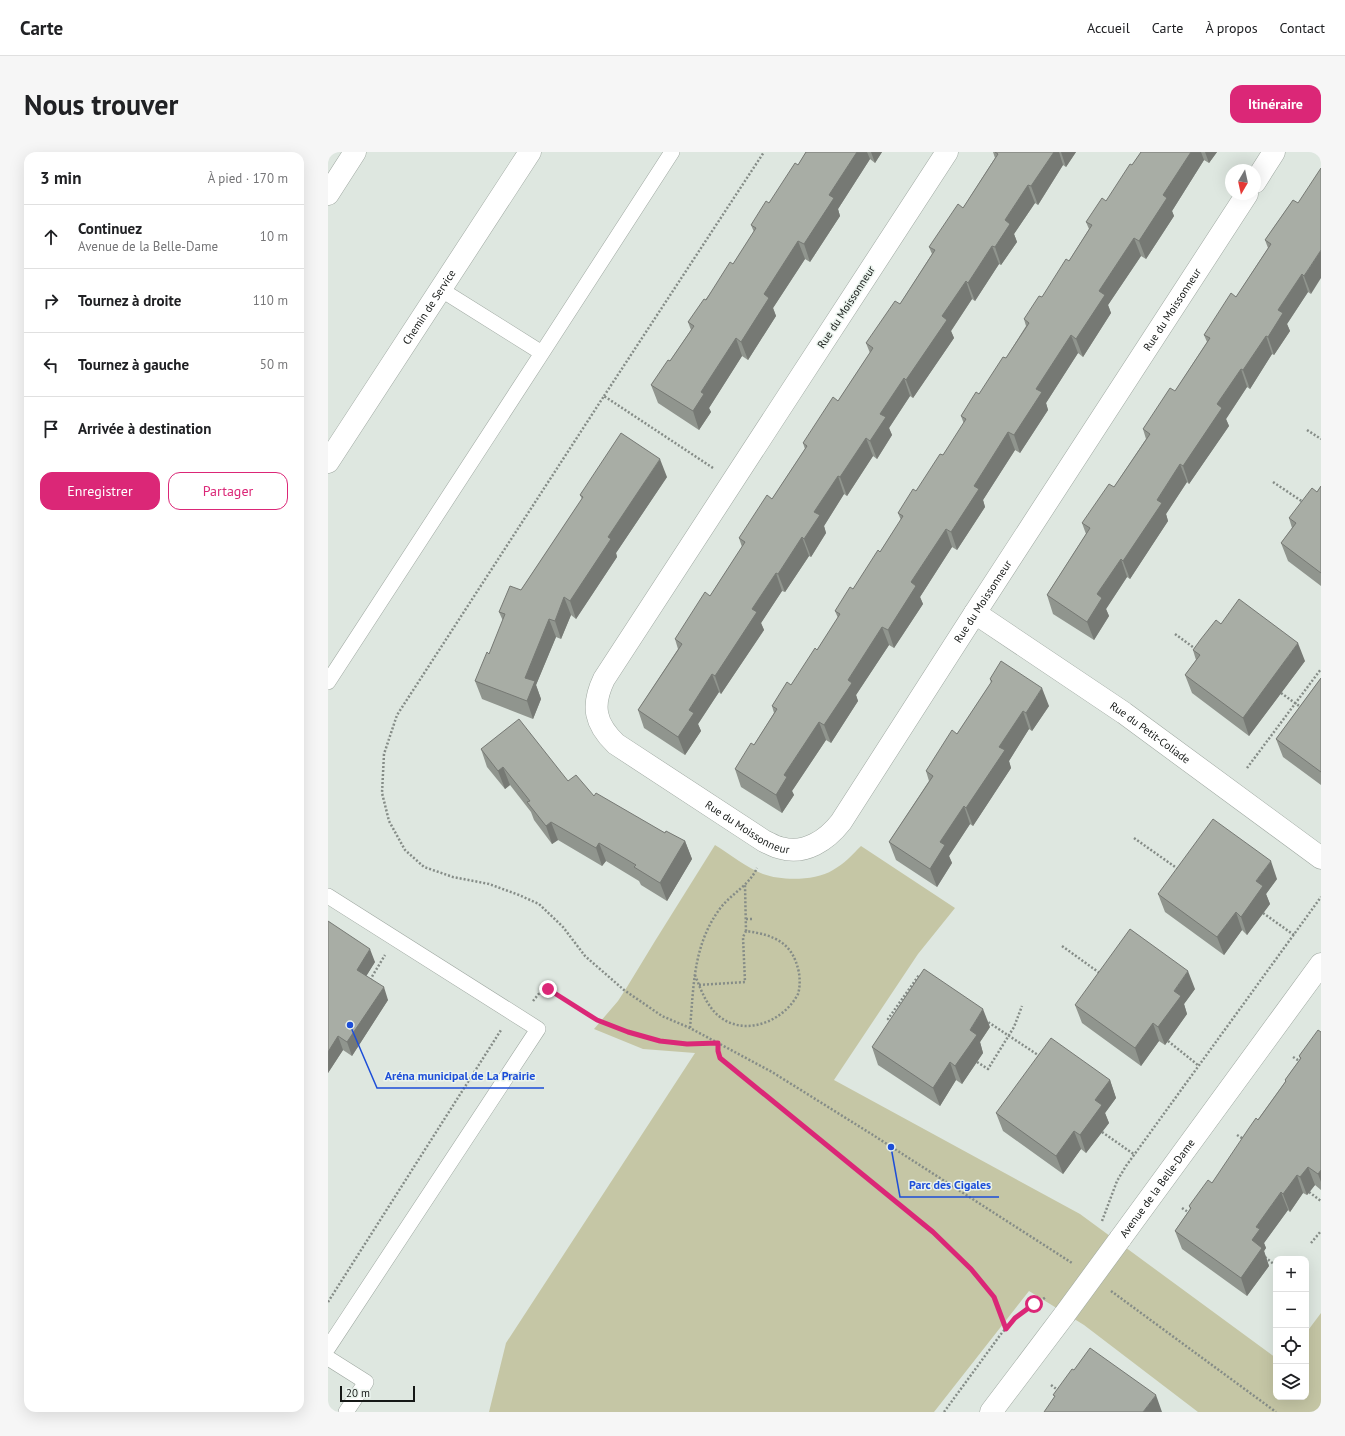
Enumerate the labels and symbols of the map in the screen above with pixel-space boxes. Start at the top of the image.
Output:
north arrow [1225,164,1261,200]
street label: Rue du Moissonneur [814,263,878,351]
street label: Rue du Moissonneur [1140,265,1204,353]
street label: Chemin de Service [399,266,459,347]
street label: Rue du Moissonneur [951,557,1015,645]
street label: Rue du Petit-Coliade [1107,699,1193,767]
street label: Rue du Moissonneur [703,797,791,857]
route end [539,980,557,998]
callout: Aréna municipal de La Prairie [377,1064,544,1088]
text: Aréna municipal de La Prairie [385,1068,535,1083]
street label: Avenue de la Belle-Dame [1117,1136,1198,1240]
callout: Parc des Cigales [900,1173,999,1197]
text: Parc des Cigales [909,1177,991,1192]
route start [1025,1295,1043,1313]
scale bar [340,1384,415,1403]

